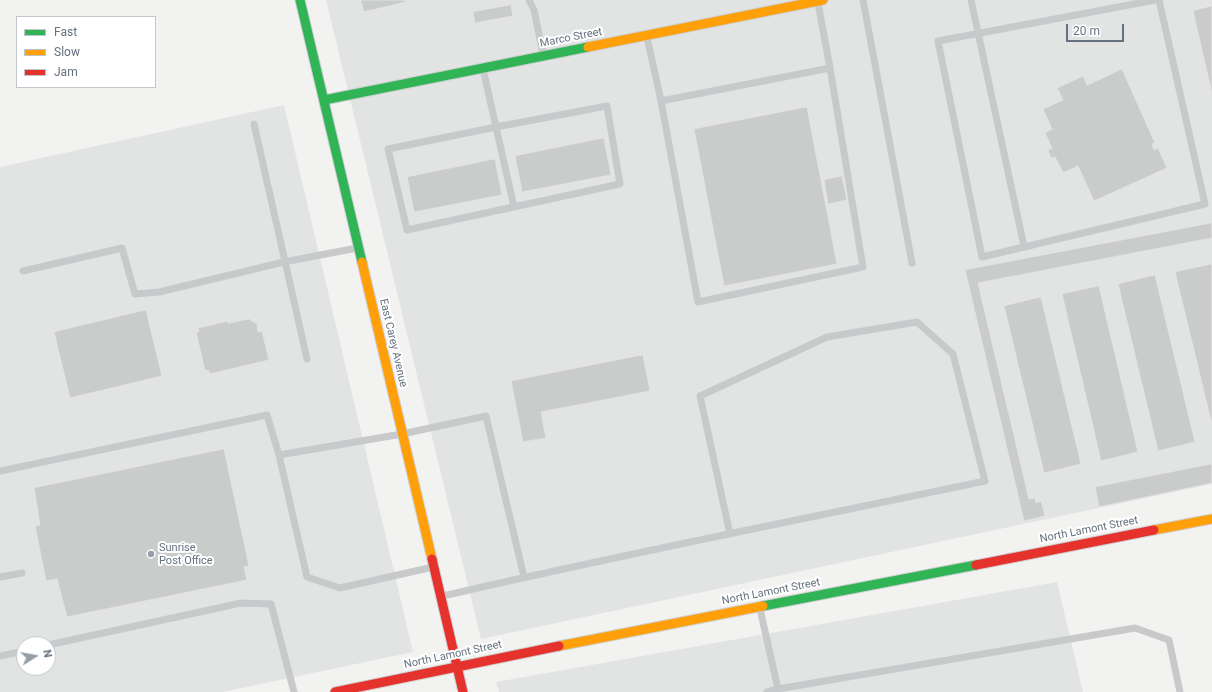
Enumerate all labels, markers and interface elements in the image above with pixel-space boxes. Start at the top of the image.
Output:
legend [16,16,156,88]
scale bar [1068,16,1126,42]
text: 20 m [1073,24,1100,38]
text: Fast [54,25,77,39]
street label: Marco Street [539,26,603,50]
text: Slow [54,45,80,59]
text: Jam [54,65,78,79]
street label: East Carey Avenue [376,297,410,389]
street label: North Lamont Street [1039,514,1139,546]
place label: Sunrise Post Office [159,541,213,567]
marker: Sunrise Post Office [146,549,156,559]
street label: North Lamont Street [721,576,821,608]
north arrow [16,636,56,676]
street label: North Lamont Street [403,638,503,672]
text: N [40,649,54,659]

